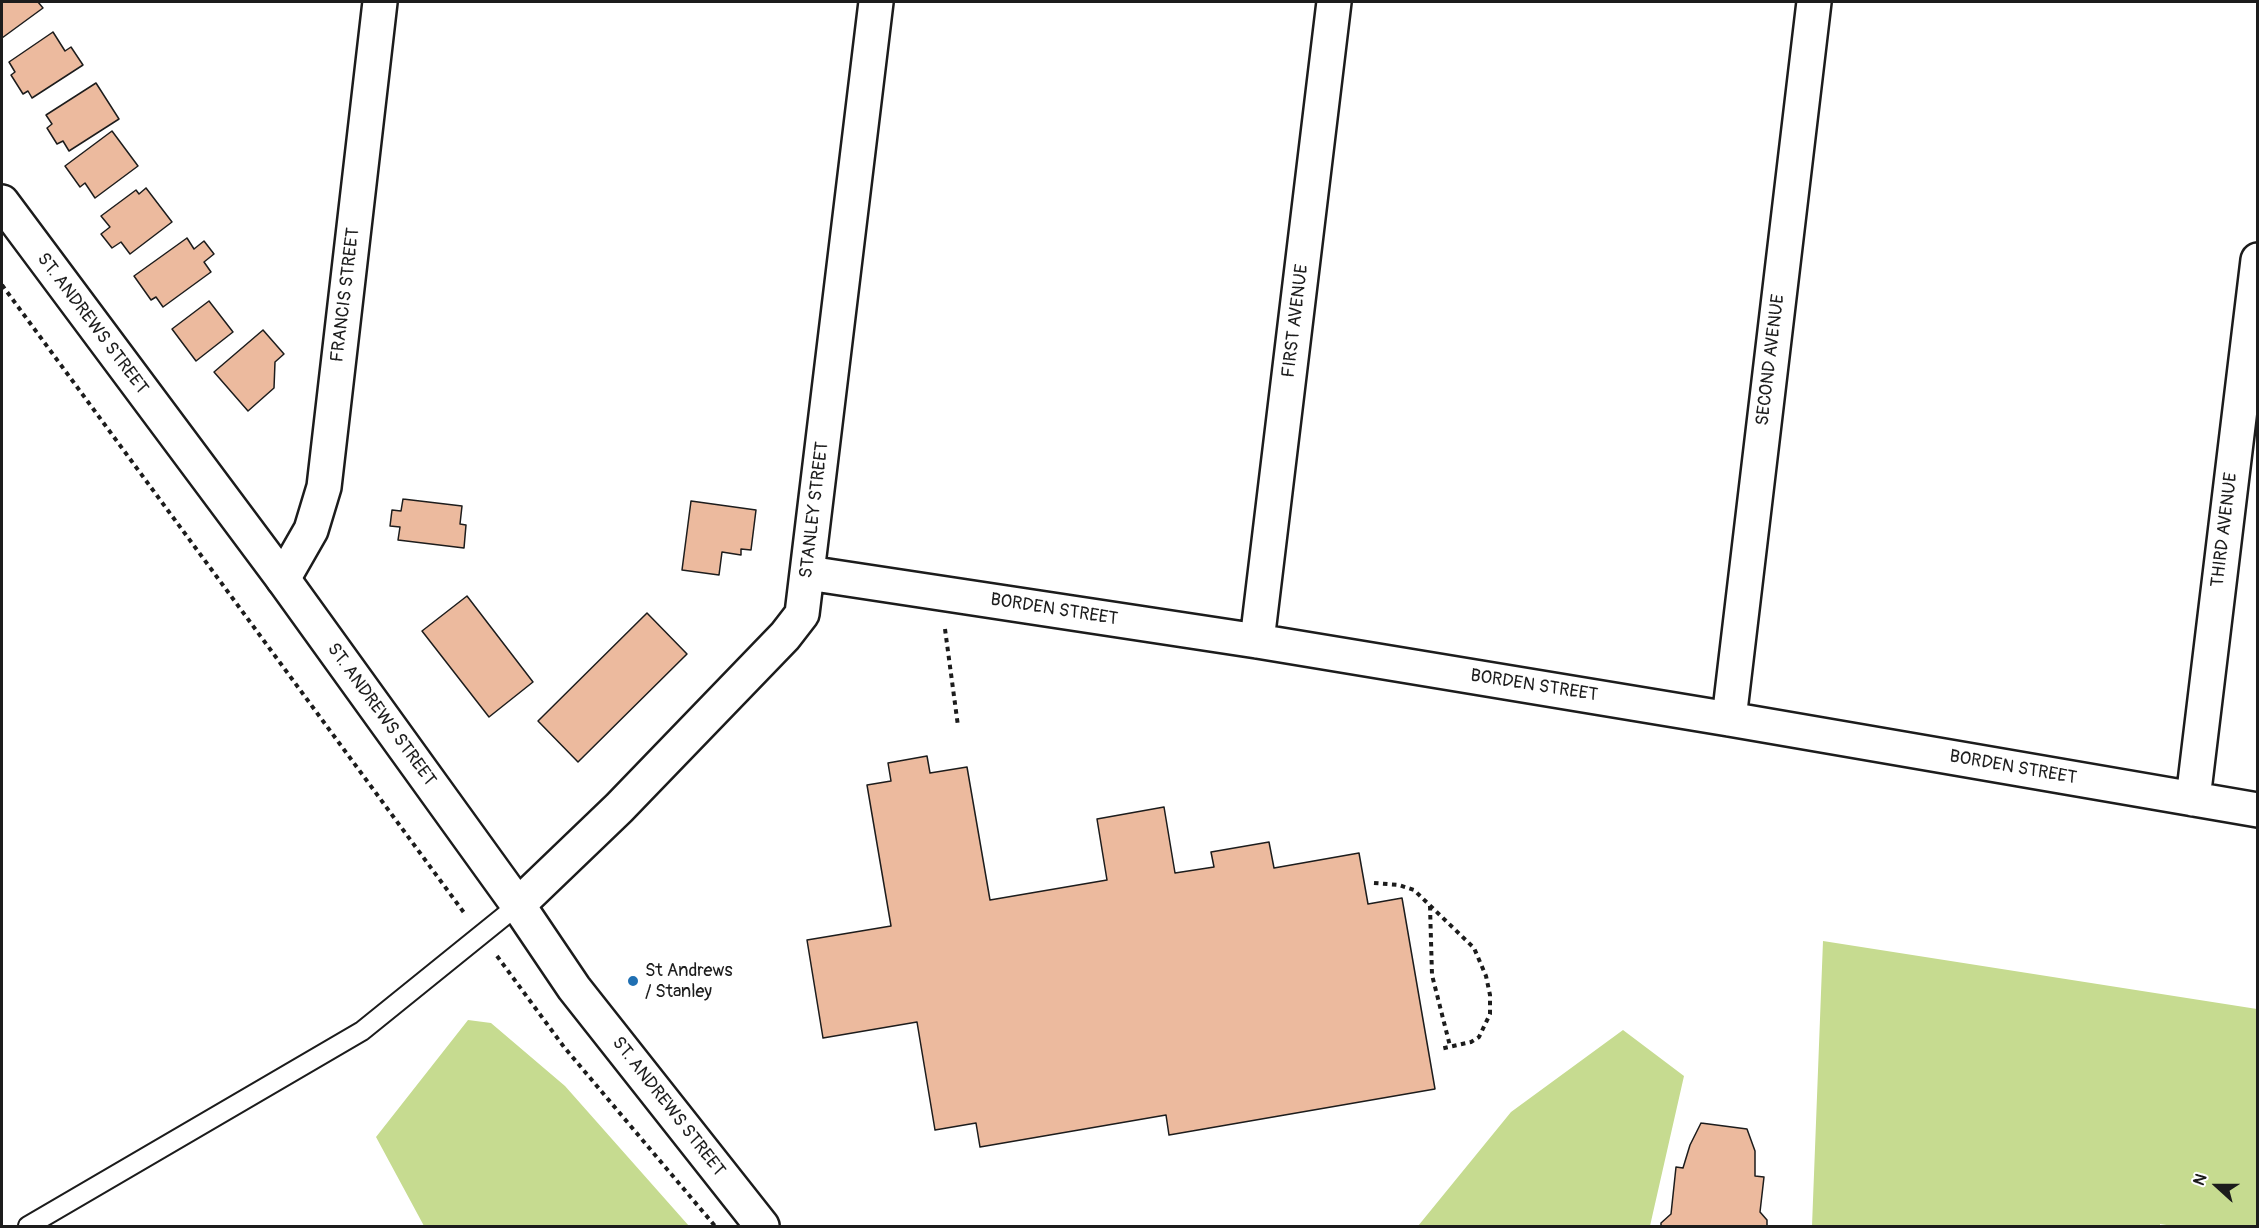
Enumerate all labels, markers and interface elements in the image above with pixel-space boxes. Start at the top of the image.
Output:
street label: FRANCIS STREET [327,227,365,363]
street label: ST. ANDREWS STREET [32,249,152,399]
street label: FIRST AVENUE [1278,263,1314,379]
street label: SECOND AVENUE [1752,293,1790,427]
street label: STANLEY STREET [796,441,834,579]
street label: THIRD AVENUE [2207,471,2243,589]
street label: BORDEN STREET [989,589,1119,631]
street label: ST. ANDREWS STREET [322,639,440,791]
street label: BORDEN STREET [1469,665,1599,707]
street label: BORDEN STREET [1948,746,2078,790]
place label: St Andrews / Stanley [645,960,732,1002]
marker: St Andrews / Stanley [626,974,640,988]
street label: ST. ANDREWS STREET [607,1033,729,1181]
north arrow [2187,1156,2247,1216]
text: N [2189,1171,2211,1188]

